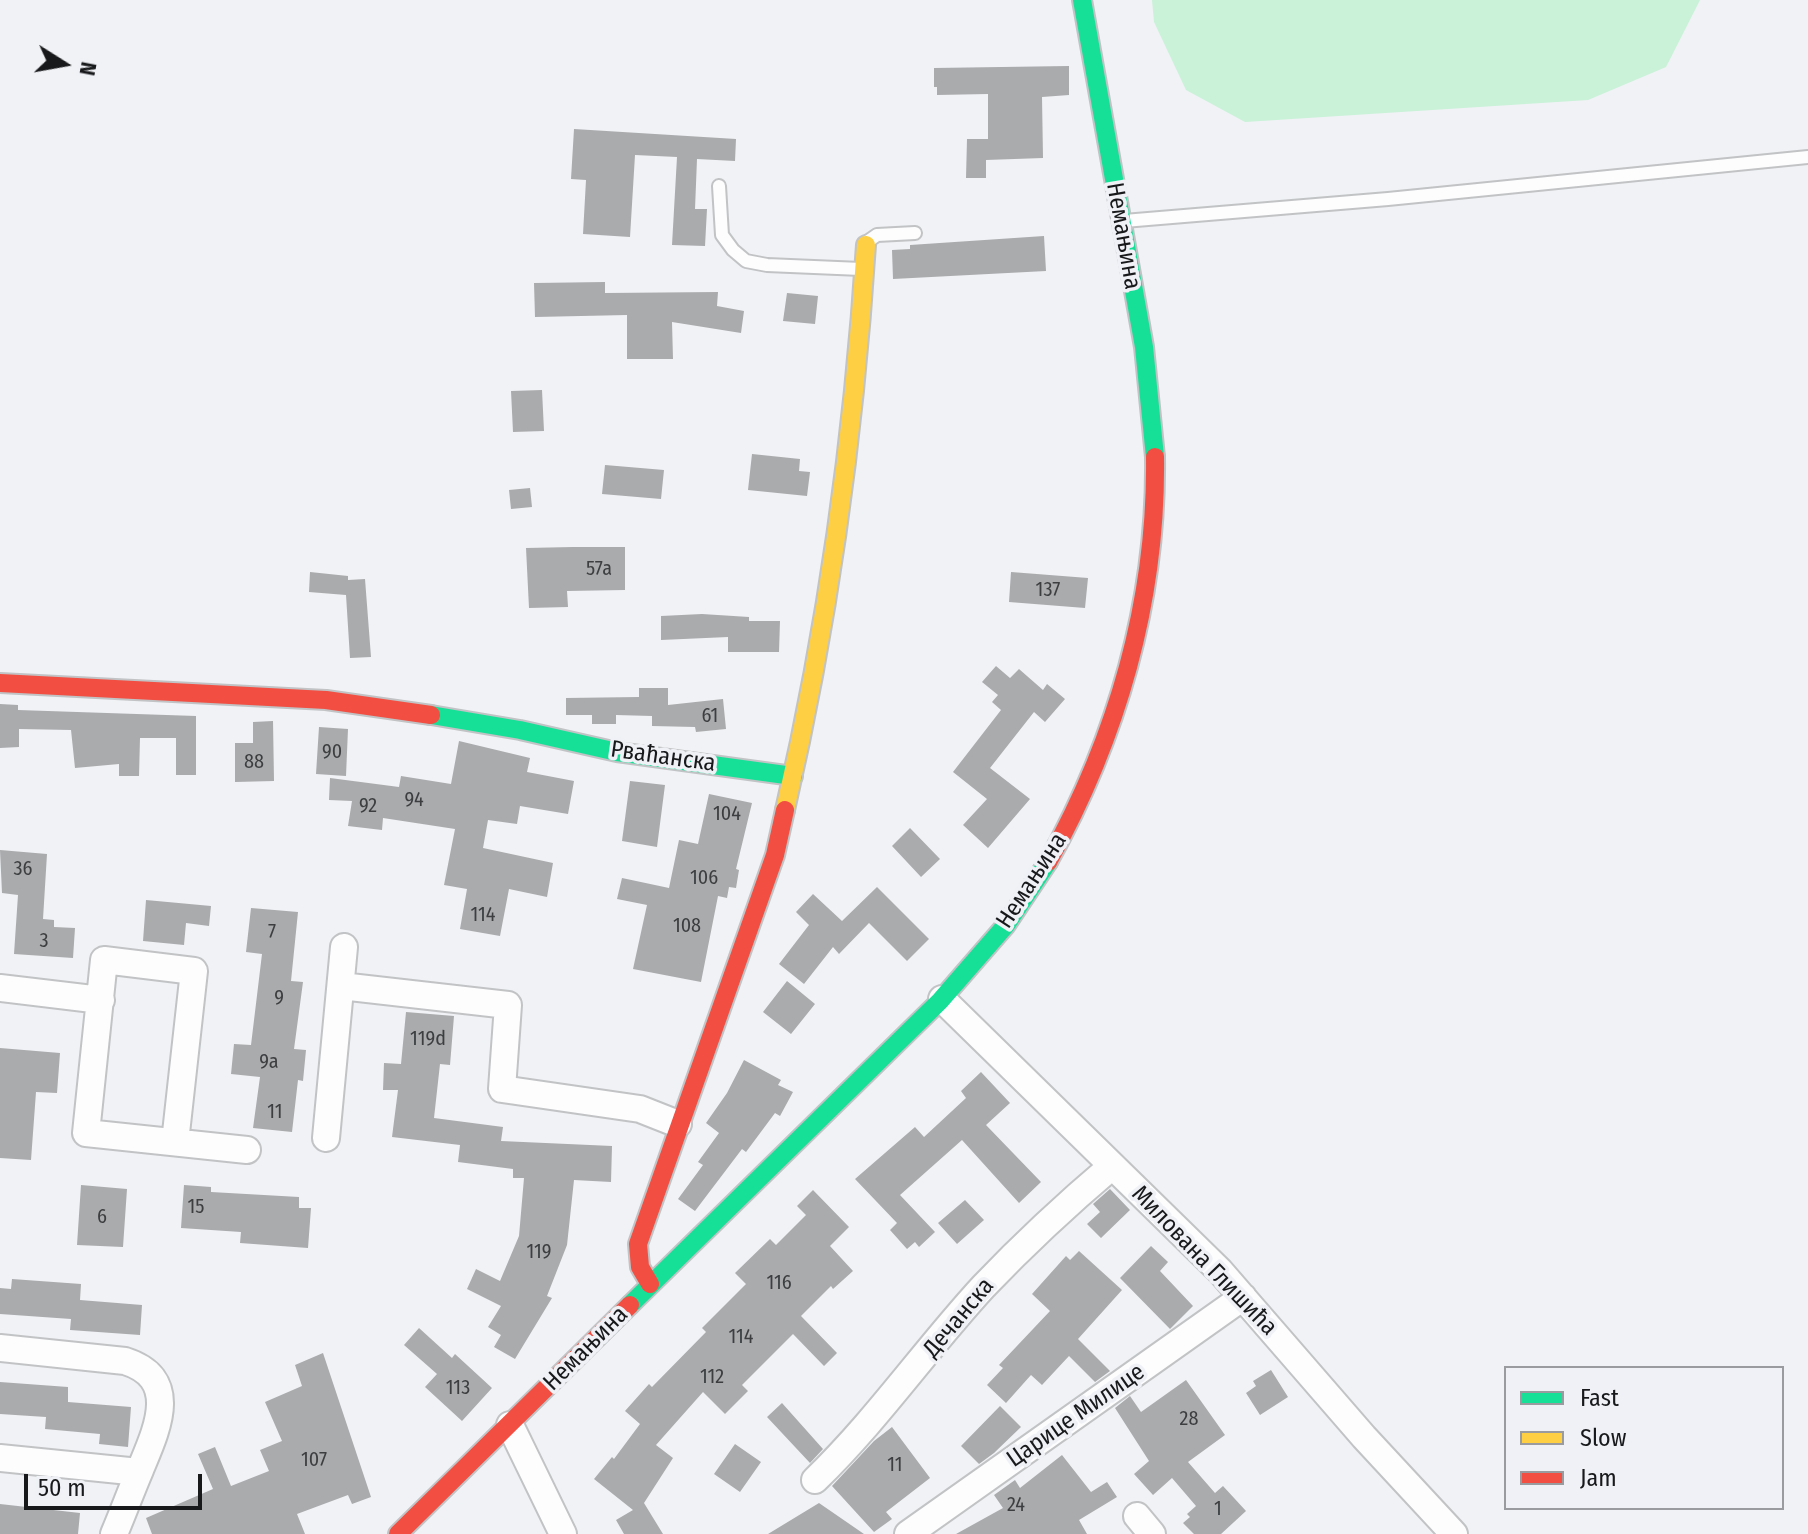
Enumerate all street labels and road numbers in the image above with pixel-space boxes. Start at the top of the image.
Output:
street label: Немањина [1099,180,1147,292]
street label: Рваћанска [609,735,717,779]
street label: Немањина [991,828,1073,934]
street label: Милована Глишића [1125,1180,1283,1342]
street label: Дечанска [918,1273,1000,1363]
street label: Немањина [538,1301,634,1397]
street label: Царице Милице [1002,1358,1150,1474]

